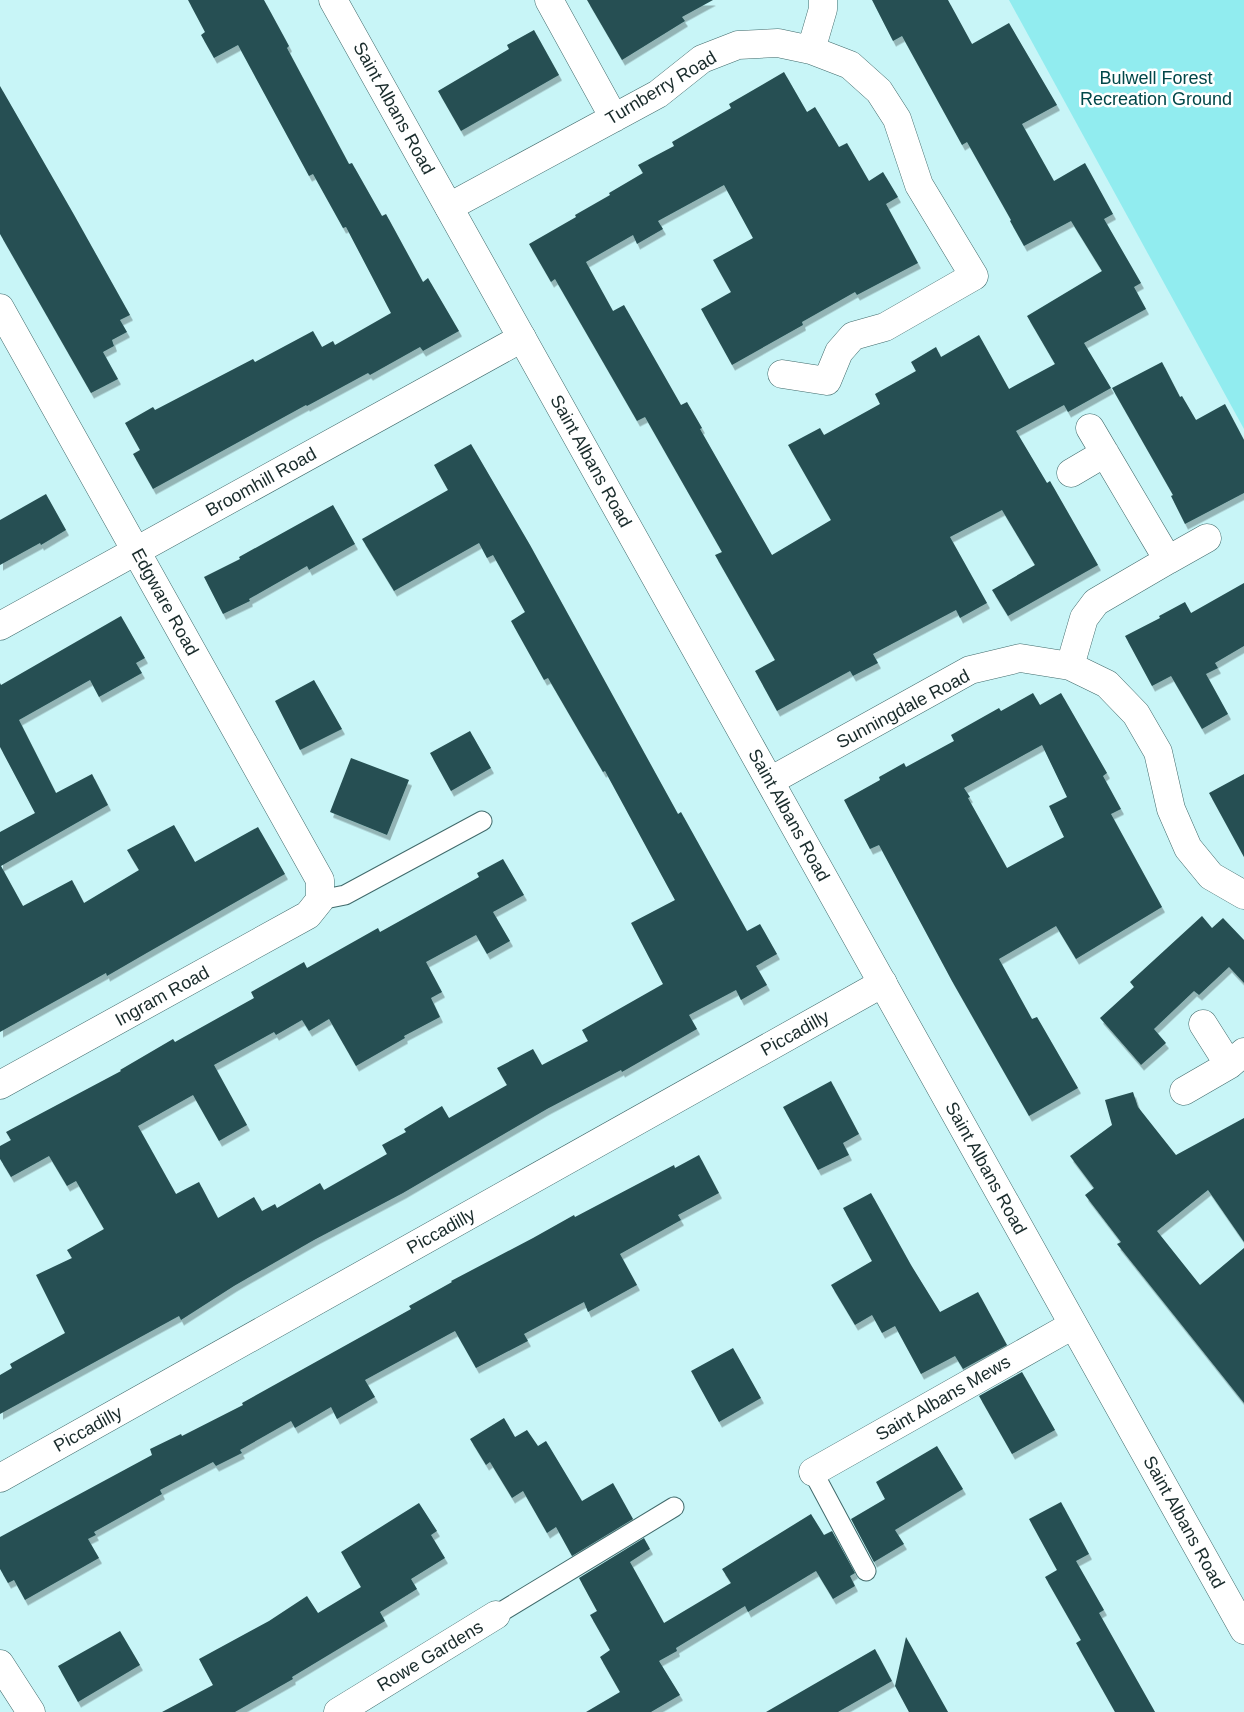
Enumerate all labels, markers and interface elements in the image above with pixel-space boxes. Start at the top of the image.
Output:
street label: Saint Albans Road [349,38,439,178]
street label: Turnberry Road [602,47,720,129]
park label: Bulwell Forest Recreation Ground [1080,68,1232,109]
street label: Saint Albans Road [546,391,636,531]
street label: Broomhill Road [202,443,320,521]
street label: Edgware Road [127,545,203,659]
street label: Sunningdale Road [833,665,973,753]
street label: Saint Albans Road [744,745,834,885]
street label: Ingram Road [112,962,212,1030]
street label: Piccadilly [757,1006,833,1060]
street label: Saint Albans Road [941,1098,1031,1238]
street label: Piccadilly [403,1204,479,1258]
street label: Saint Albans Mews [872,1351,1014,1445]
street label: Piccadilly [50,1402,126,1456]
street label: Saint Albans Road [1139,1452,1229,1592]
street label: Rowe Gardens [373,1617,487,1695]

